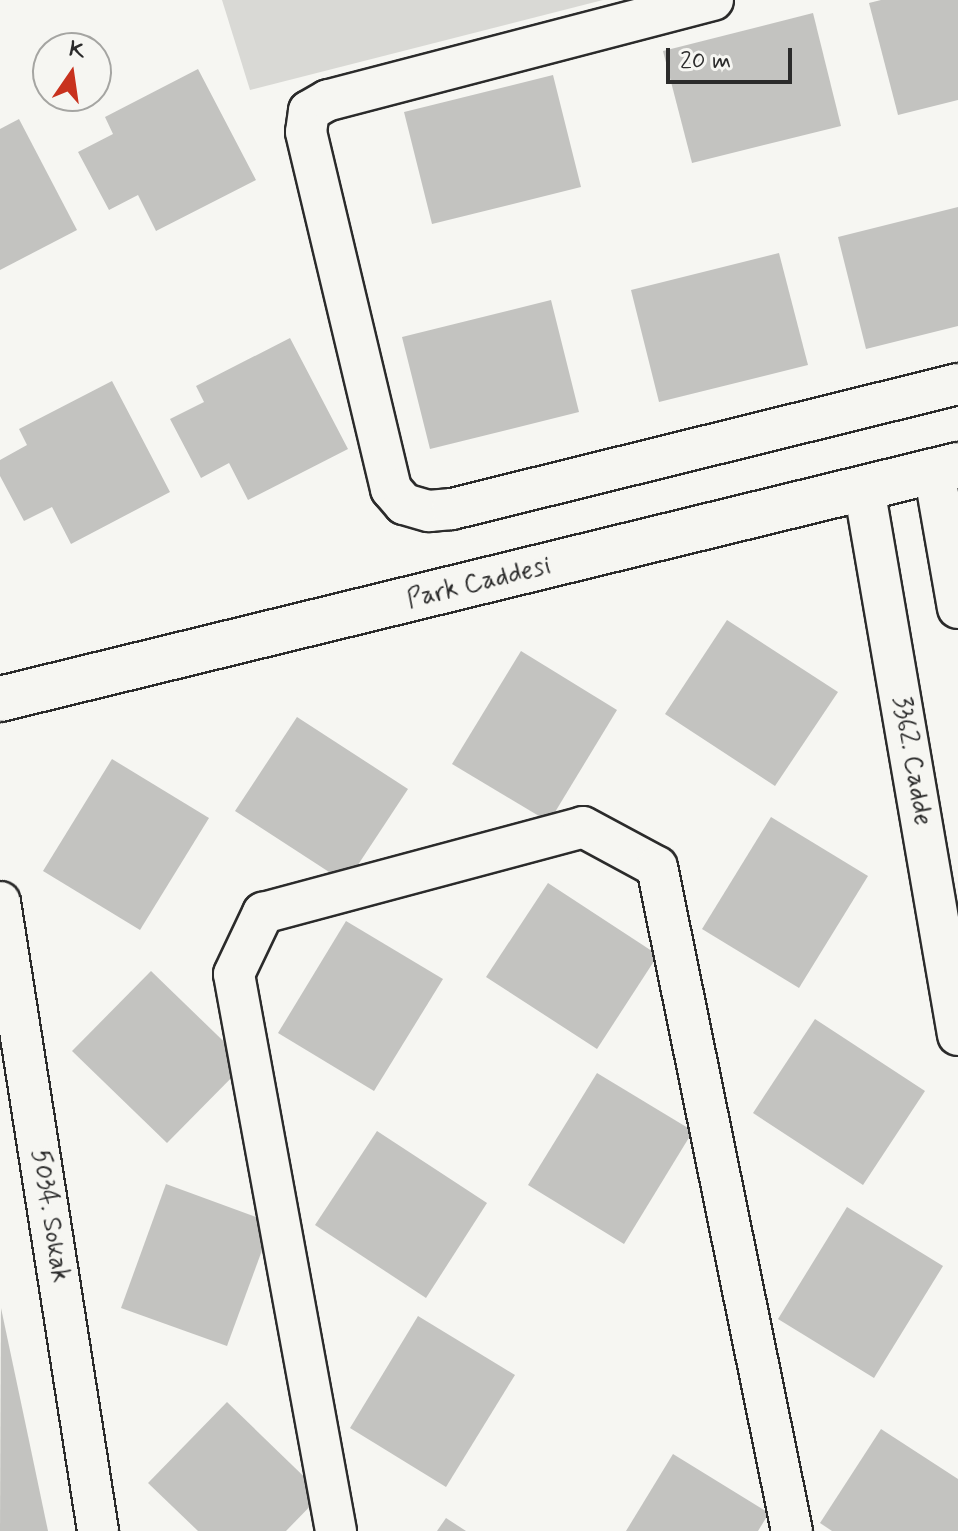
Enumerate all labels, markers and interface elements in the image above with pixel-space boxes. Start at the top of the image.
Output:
north arrow [32,32,112,112]
scale bar [670,32,796,82]
text: K [66,35,88,66]
text: 20 m [680,46,731,77]
street label: Park Caddesi [404,551,554,617]
street label: 3362. Cadde [884,694,938,828]
street label: 5034. Sokak [23,1147,75,1285]

